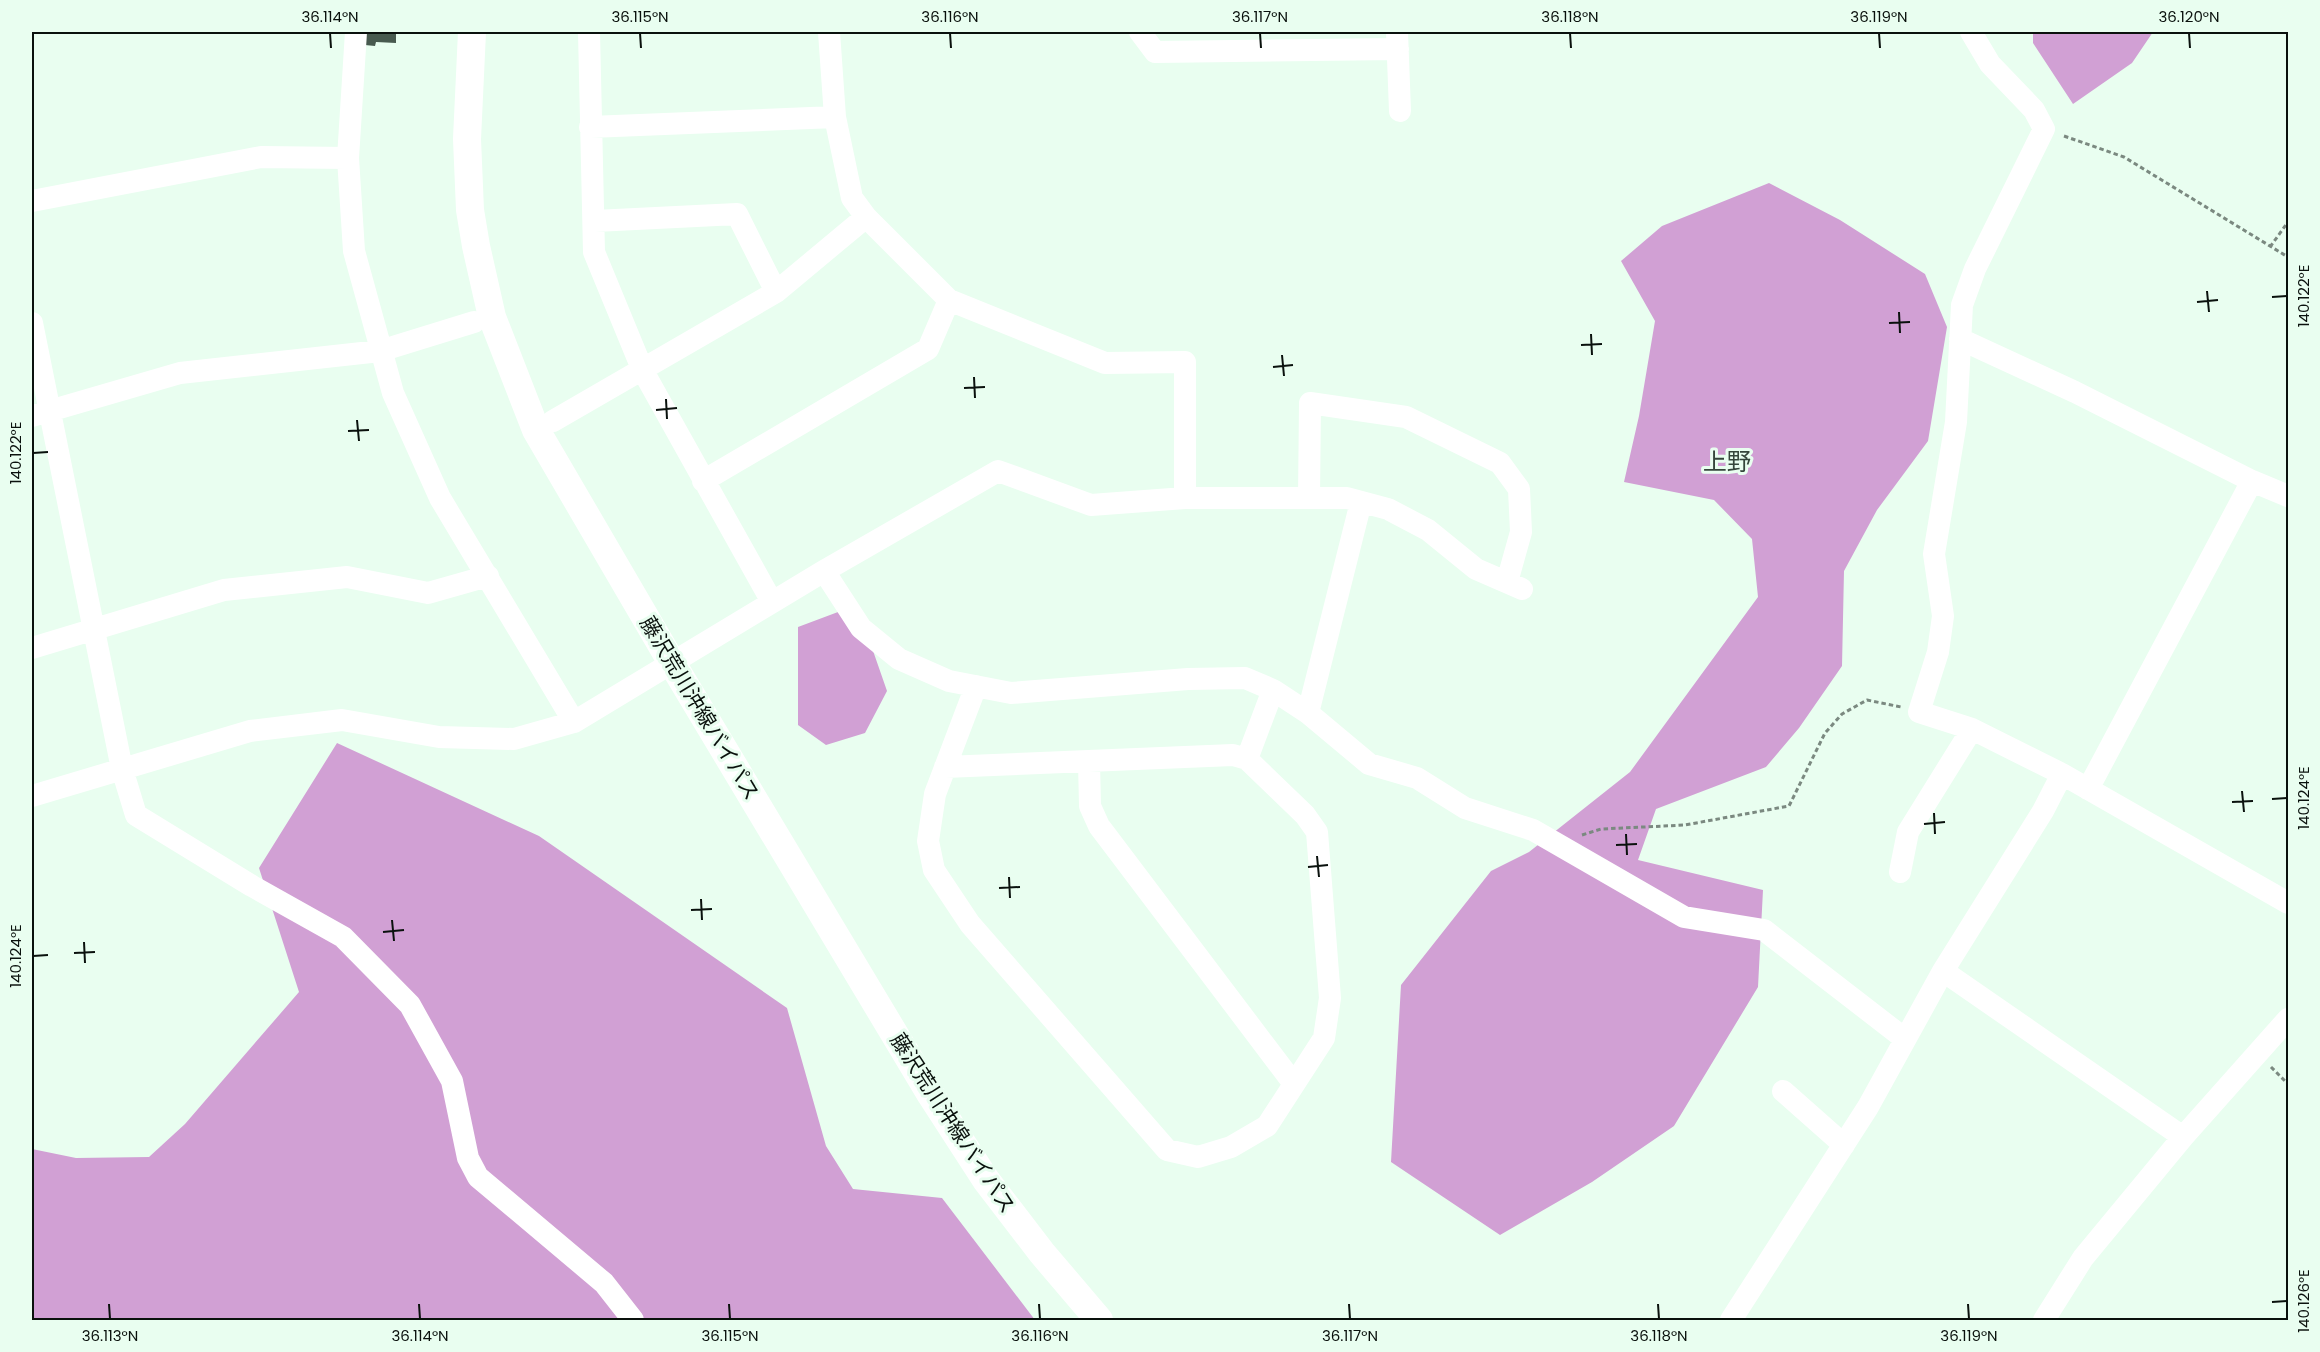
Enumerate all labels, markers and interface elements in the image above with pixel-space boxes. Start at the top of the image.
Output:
text: 36.114°N [301,6,359,27]
text: 36.115°N [611,6,669,27]
text: 36.116°N [921,6,979,27]
text: 36.117°N [1232,6,1288,27]
text: 36.118°N [1541,6,1599,27]
text: 36.119°N [1850,6,1908,27]
text: 36.120°N [2158,6,2220,27]
text: 140.122°E [2293,265,2314,327]
text: 140.122°E [5,422,26,484]
district label: 上野 [1703,445,1751,478]
street label: 藤沢荒川沖線バイパス [634,611,766,805]
text: 140.124°E [2293,766,2314,830]
text: 140.124°E [5,924,26,988]
street label: 藤沢荒川沖線バイパス [884,1027,1022,1219]
text: 140.126°E [2293,1269,2314,1333]
text: 36.113°N [82,1325,138,1346]
text: 36.114°N [391,1325,449,1346]
text: 36.115°N [701,1325,759,1346]
text: 36.116°N [1011,1325,1069,1346]
text: 36.117°N [1322,1325,1378,1346]
text: 36.118°N [1630,1325,1688,1346]
text: 36.119°N [1940,1325,1998,1346]

